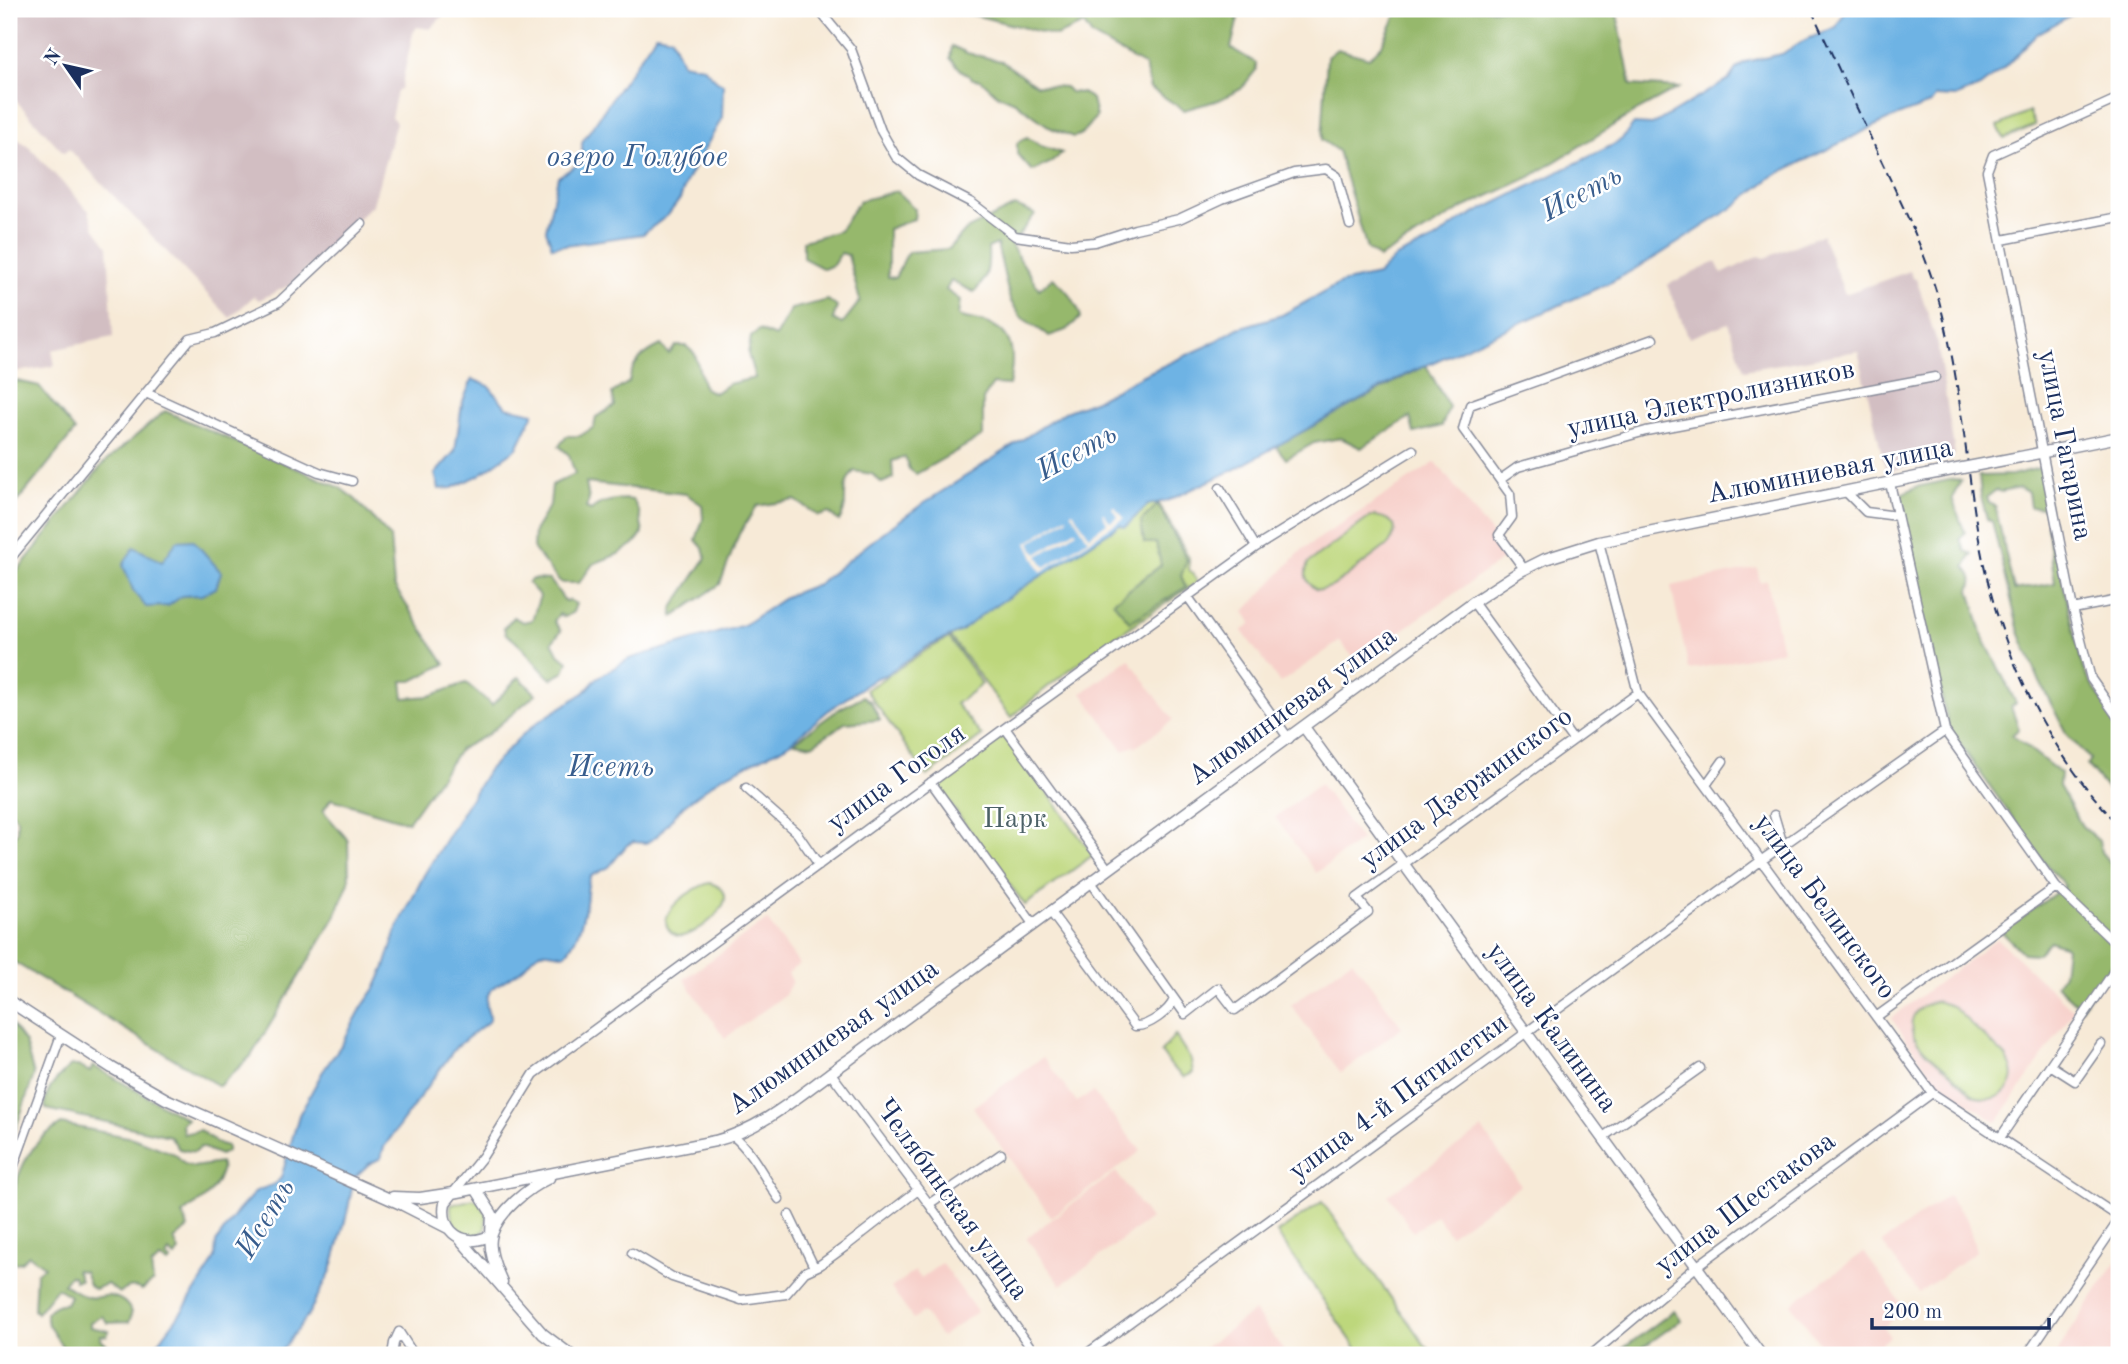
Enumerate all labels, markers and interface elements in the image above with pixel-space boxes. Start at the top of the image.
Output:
north arrow [32,32,102,102]
text: N [42,46,66,69]
water label: озеро Голубое [546,143,728,173]
water label: Исеть [1536,160,1627,228]
street label: улица Гагарина [2032,347,2096,543]
street label: улица Электролизников [1565,356,1857,444]
water label: Исеть [1031,419,1122,488]
street label: Алюминиевая улица [1705,434,1955,510]
street label: Алюминиевая улица [1184,622,1402,792]
street label: улица Дзержинского [1356,703,1578,875]
street label: улица Гоголя [823,720,971,838]
water label: Исеть [567,753,654,783]
park label: Парк [983,806,1047,834]
street label: улица Белинского [1748,809,1900,1005]
street label: улица Калинина [1480,938,1622,1118]
street label: Алюминиевая улица [724,955,945,1121]
street label: улица 4-й Пятилетки [1284,1009,1514,1187]
street label: Челябинская улица [869,1094,1033,1306]
street label: улица Шестакова [1651,1127,1841,1281]
water label: Исеть [230,1174,301,1265]
scale bar [1872,1287,2049,1331]
text: 200 m [1883,1302,1942,1323]

